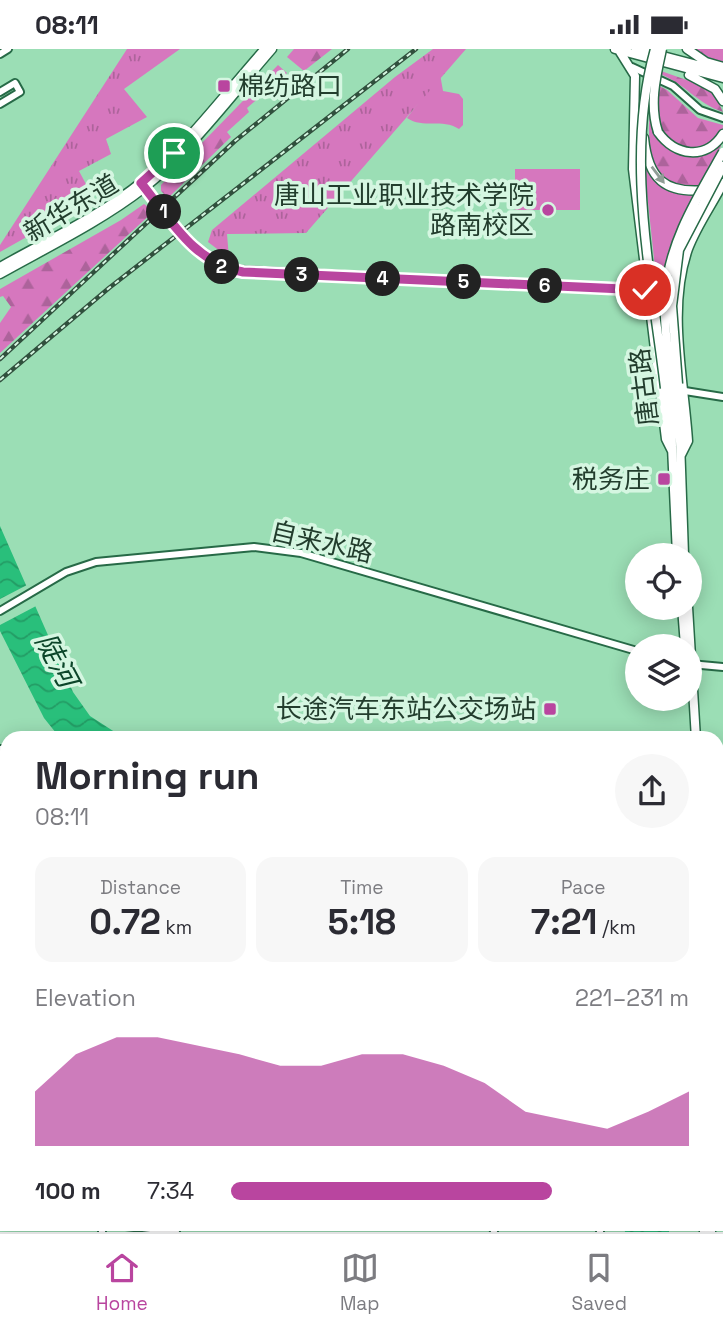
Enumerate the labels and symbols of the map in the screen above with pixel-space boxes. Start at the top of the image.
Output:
place label: 棉纺路口 [238,69,342,103]
marker: 棉纺路口 [216,78,232,94]
pin [144,123,204,183]
one-way arrow [650,166,665,184]
street label: 新华东道 [18,167,124,249]
place label: 唐山工业职业技术学院 路南校区 [274,178,534,242]
pin: 1 [146,195,182,229]
marker: 唐山工业职业技术学院 路南校区 [540,202,556,218]
pin: 2 [204,249,240,284]
pin: 3 [284,257,320,293]
pin [615,260,675,320]
pin: 4 [366,261,400,296]
pin: 5 [447,265,482,299]
pin: 6 [528,268,562,303]
street label: 唐古路 [622,346,666,428]
place label: 税务庄 [572,462,650,496]
marker: 税务庄 [656,471,672,487]
street label: 自来水路 [268,514,376,570]
water label: 陡河 [28,627,88,698]
place label: 长途汽车东站公交场站 [276,692,536,726]
marker: 长途汽车东站公交场站 [542,701,558,717]

